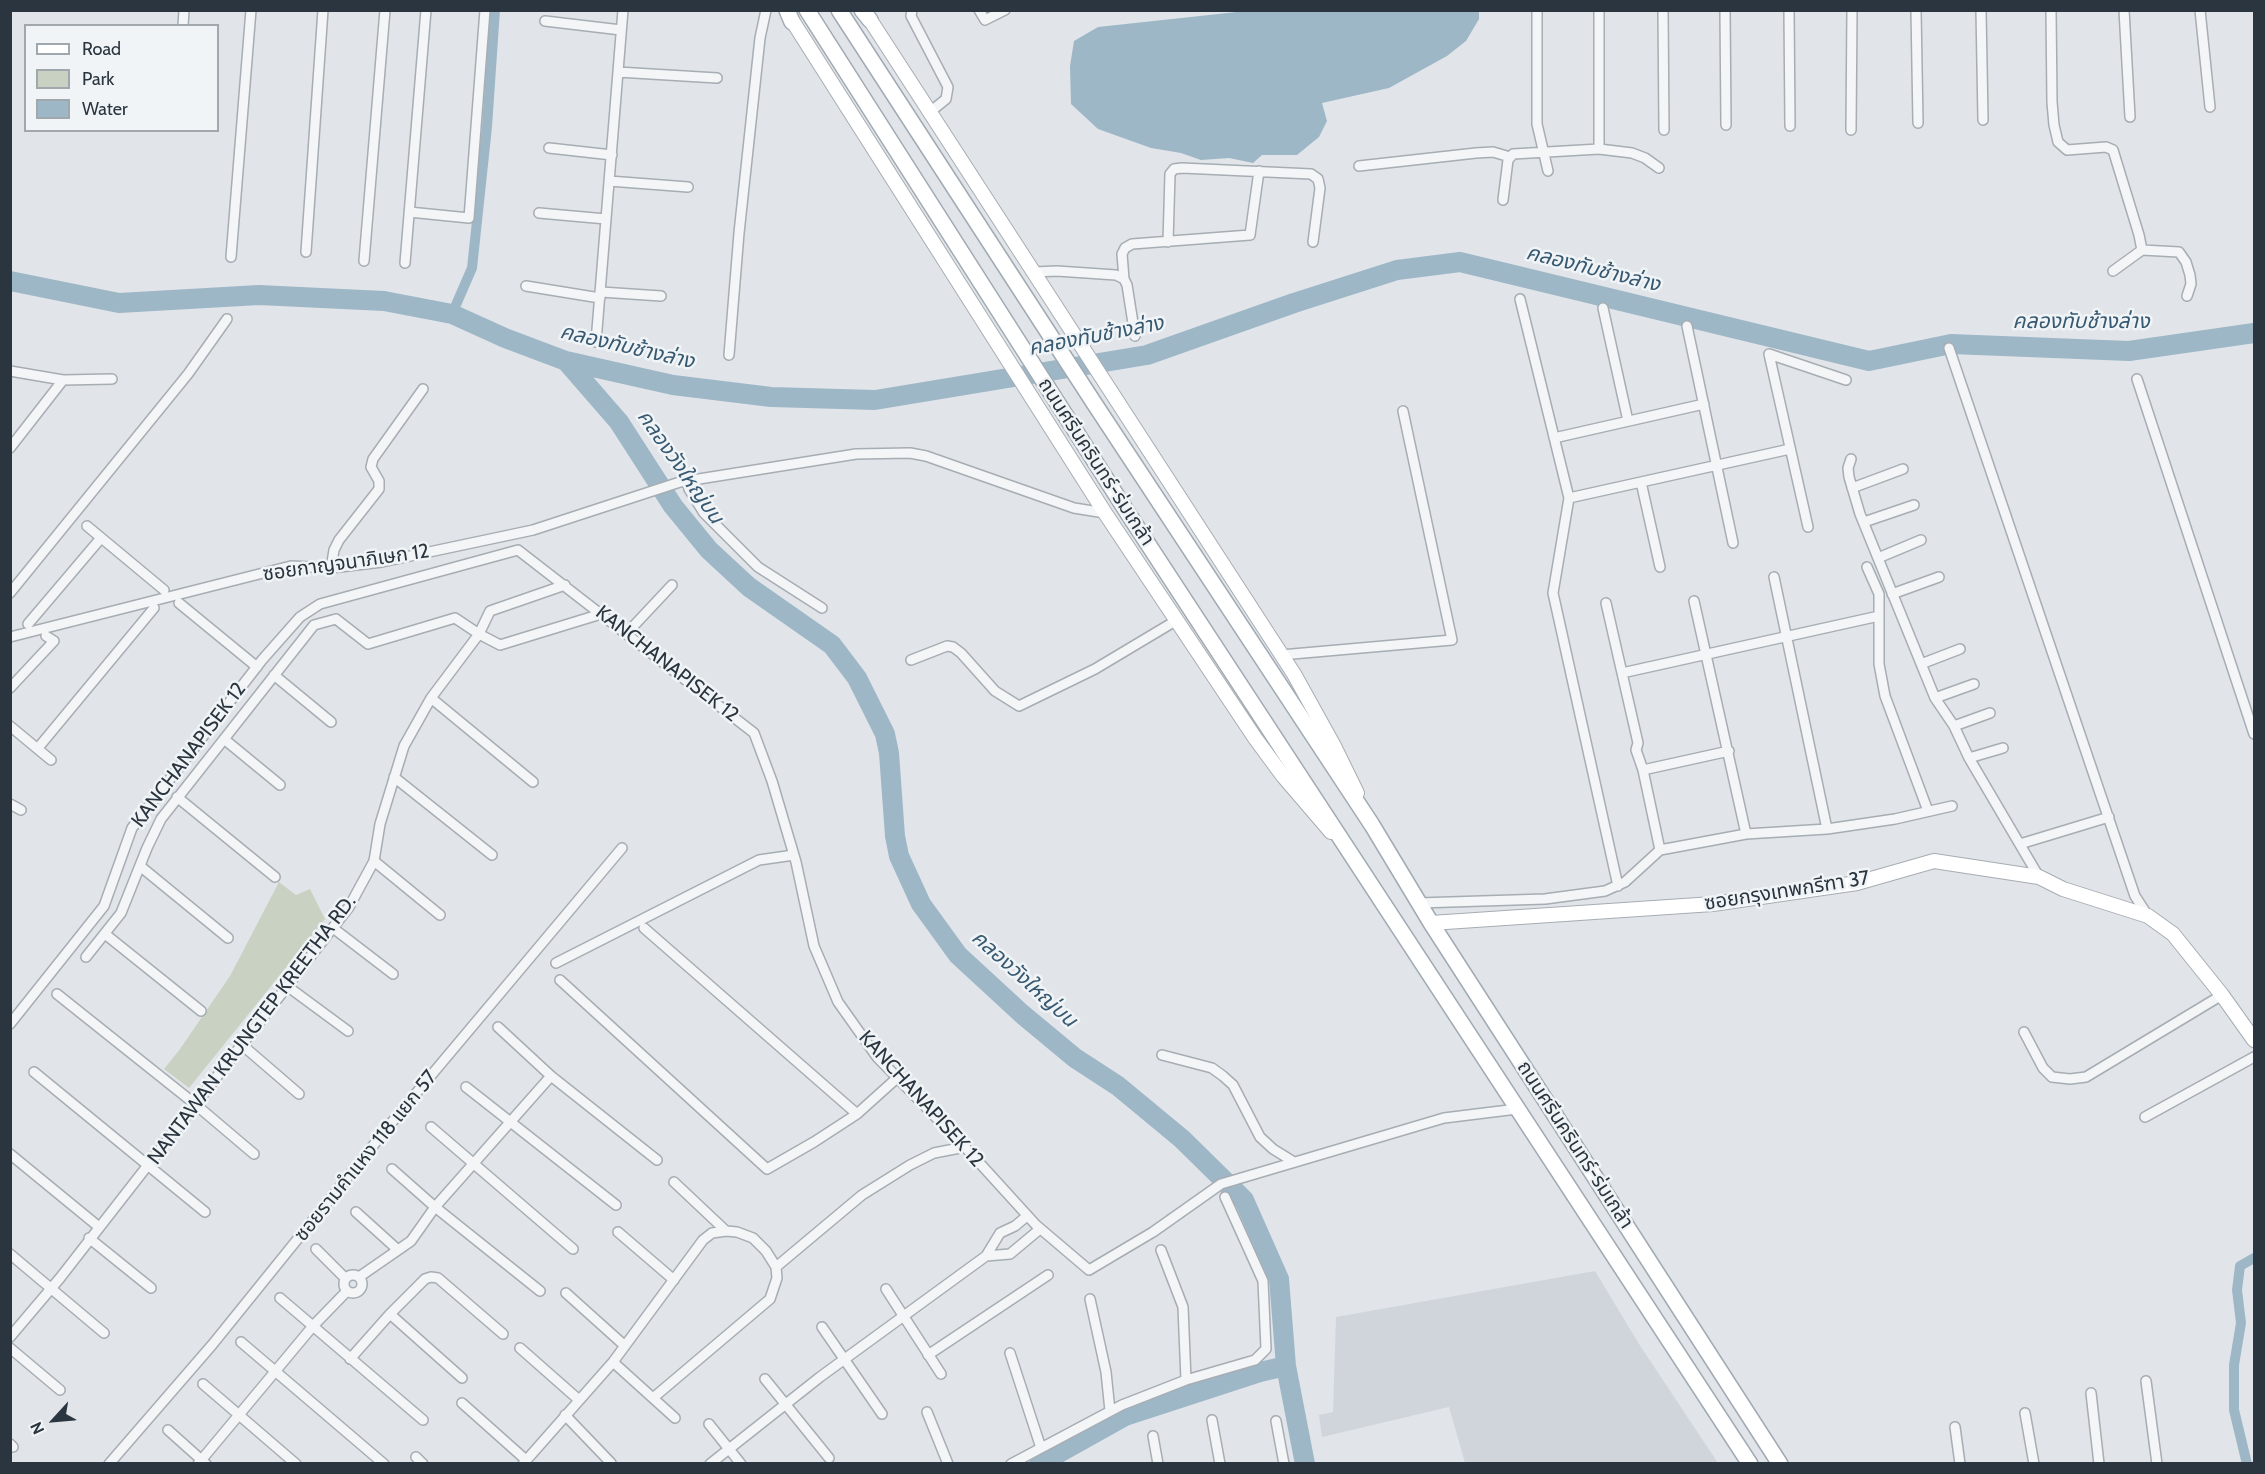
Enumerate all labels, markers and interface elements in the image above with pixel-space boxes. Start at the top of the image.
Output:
legend [24,24,219,132]
text: Road [82,38,121,60]
text: Park [82,68,114,90]
text: Water [82,98,128,120]
water label: คลองทับช้างล่าง [1524,240,1662,298]
water label: คลองทับช้างล่าง [2013,309,2149,335]
water label: คลองทับช้างล่าง [1026,311,1166,361]
water label: คลองทับช้างล่าง [558,319,696,375]
street label: ถนนศรีนครินทร์-ร่มเกล้า [1033,374,1159,550]
water label: คลองวังใหญ่บน [632,405,728,529]
street label: ซอยกาญจนาภิเษก 12 [261,539,431,587]
street label: KANCHANAPISEK 12 [591,601,743,727]
street label: KANCHANAPISEK 12 [127,678,251,832]
street label: ซอยกรุงเทพกรีฑา 37 [1703,866,1871,916]
street label: NANTAWAN KRUNGTEP KREETHA RD. [143,890,361,1170]
water label: คลองวังใหญ่บน [966,925,1082,1033]
street label: KANCHANAPISEK 12 [854,1026,988,1172]
street label: ถนนศรีนครินทร์-ร่มเกล้า [1512,1057,1638,1233]
street label: ซอยรามคำแหง 118 แยก 57 [290,1066,442,1246]
north arrow [24,1390,84,1450]
text: N [26,1419,48,1437]

